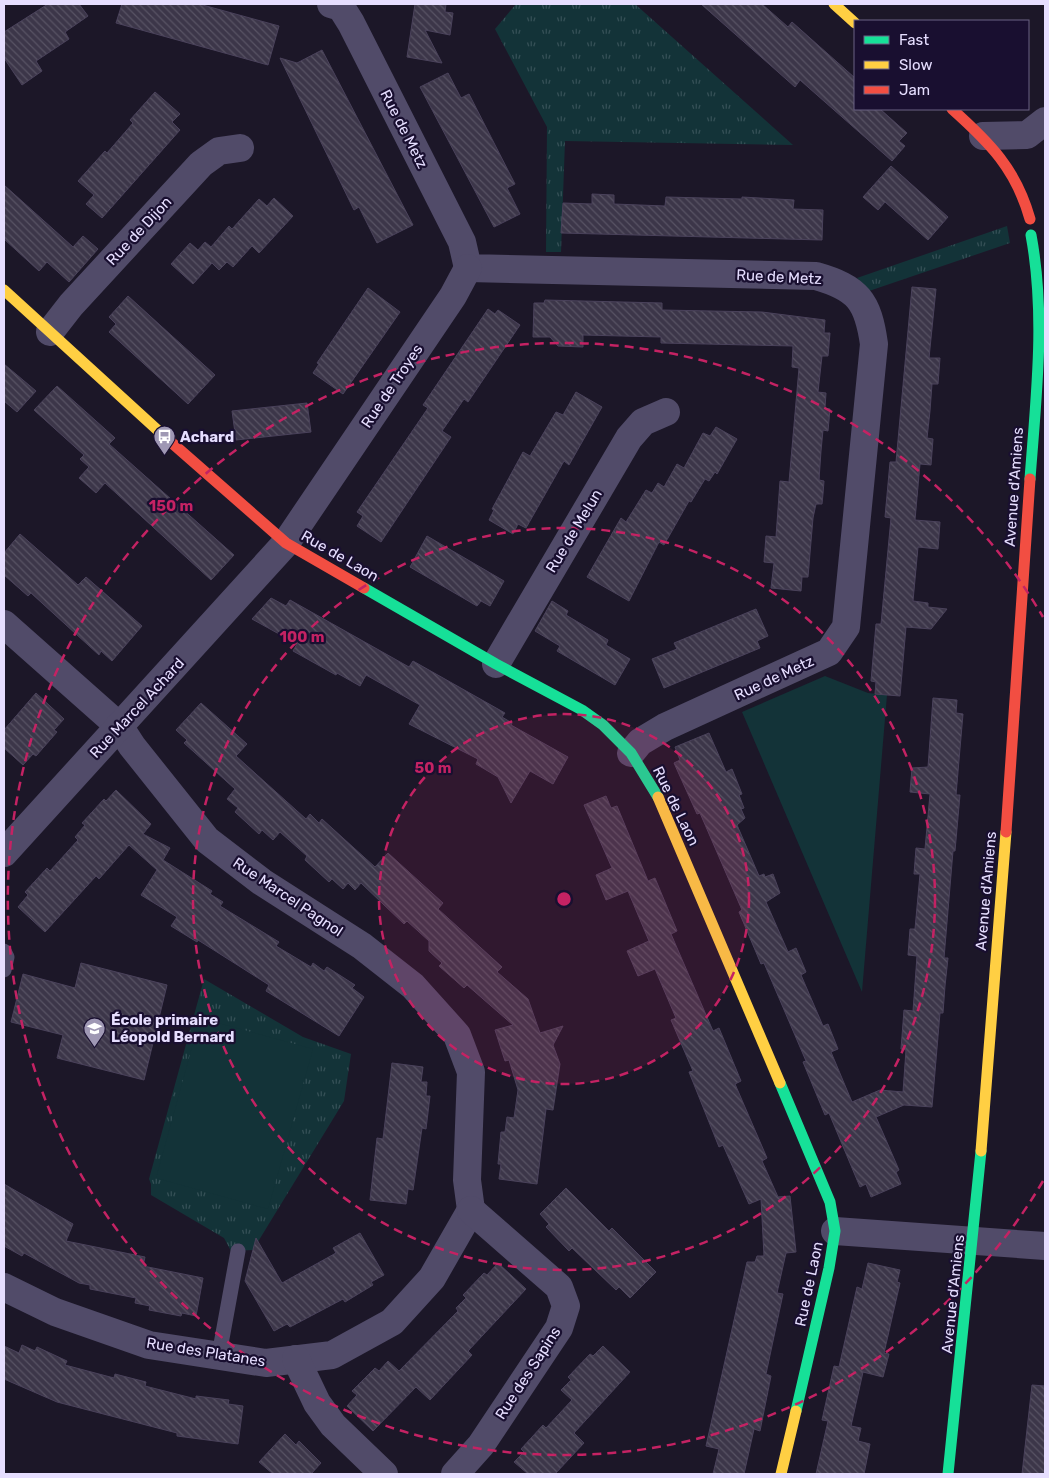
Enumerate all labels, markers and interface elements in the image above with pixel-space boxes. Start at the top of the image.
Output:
legend [854,20,1029,110]
text: Fast [899,31,929,49]
text: Slow [899,56,932,74]
text: Jam [899,81,930,99]
street label: Rue de Metz [377,87,432,172]
street label: Rue de Dijon [103,193,175,269]
street label: Rue de Metz [736,266,823,288]
street label: Rue de Troyes [357,340,427,431]
bus stop icon: Achard [152,425,176,456]
street label: Avenue d'Amiens [1001,426,1027,547]
place label: Achard [180,428,234,446]
street label: Rue de Melun [542,486,606,576]
text: 150 m [149,497,193,515]
street label: Rue de Laon [298,527,382,585]
text: 100 m [280,628,324,646]
street label: Rue de Metz [731,652,817,704]
street label: Rue Marcel Achard [86,654,188,762]
text: 50 m [415,759,451,777]
street label: Rue de Laon [649,763,703,849]
street label: Avenue d'Amiens [972,830,1000,951]
street label: Rue Marcel Pagnol [230,854,346,940]
centre of rings [555,890,573,908]
place label: École primaire Léopold Bernard [111,1011,235,1046]
school or university icon: École primaire Léopold Bernard [83,1017,107,1048]
street label: Avenue d'Amiens [938,1233,968,1354]
street label: Rue de Laon [791,1240,827,1328]
street label: Rue des Sapins [491,1323,565,1423]
street label: Rue des Platanes [145,1334,267,1370]

